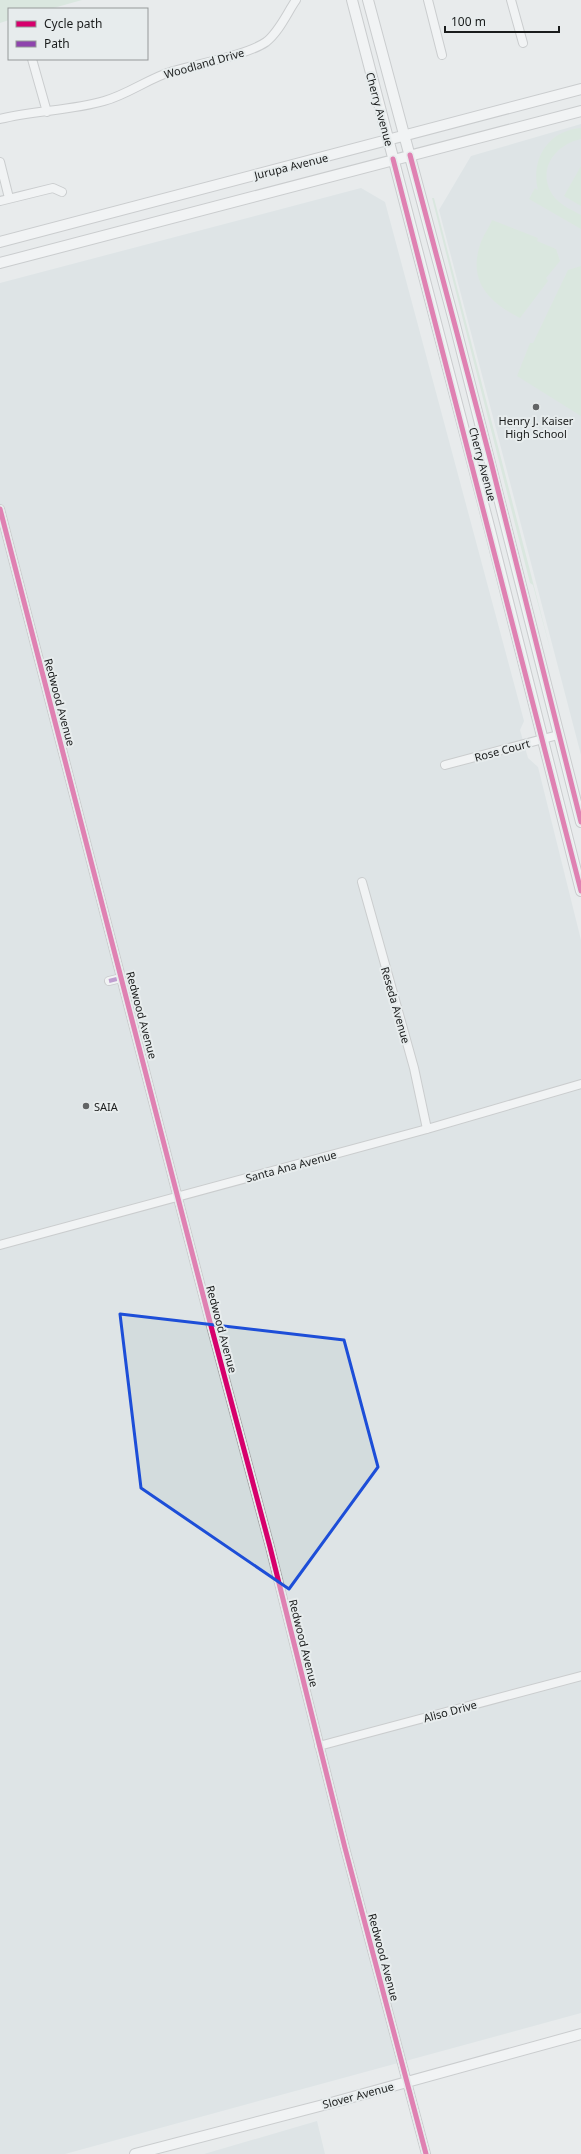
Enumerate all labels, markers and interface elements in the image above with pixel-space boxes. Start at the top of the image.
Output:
legend [8,8,148,60]
scale bar [445,8,559,34]
text: 100 m [451,13,486,30]
text: Cycle path [44,15,102,32]
text: Path [44,35,70,52]
street label: Woodland Drive [162,44,246,82]
street label: Cherry Avenue [363,70,397,148]
street label: Jurupa Avenue [252,150,329,183]
marker: Henry J. Kaiser High School [531,402,541,412]
place label: Henry J. Kaiser High School [499,413,574,441]
street label: Cherry Avenue [466,425,500,503]
street label: Redwood Avenue [41,657,79,747]
street label: Rose Court [473,735,531,765]
street label: Reseda Avenue [378,965,414,1045]
street label: Redwood Avenue [123,970,161,1060]
place label: SAIA [94,1099,119,1114]
marker: SAIA [81,1101,91,1111]
street label: Santa Ana Avenue [244,1147,338,1185]
street label: Redwood Avenue [203,1284,241,1374]
street label: Redwood Avenue [286,1598,322,1688]
street label: Aliso Drive [422,1697,478,1725]
street label: Redwood Avenue [365,1912,403,2002]
street label: Slover Avenue [321,2078,395,2112]

